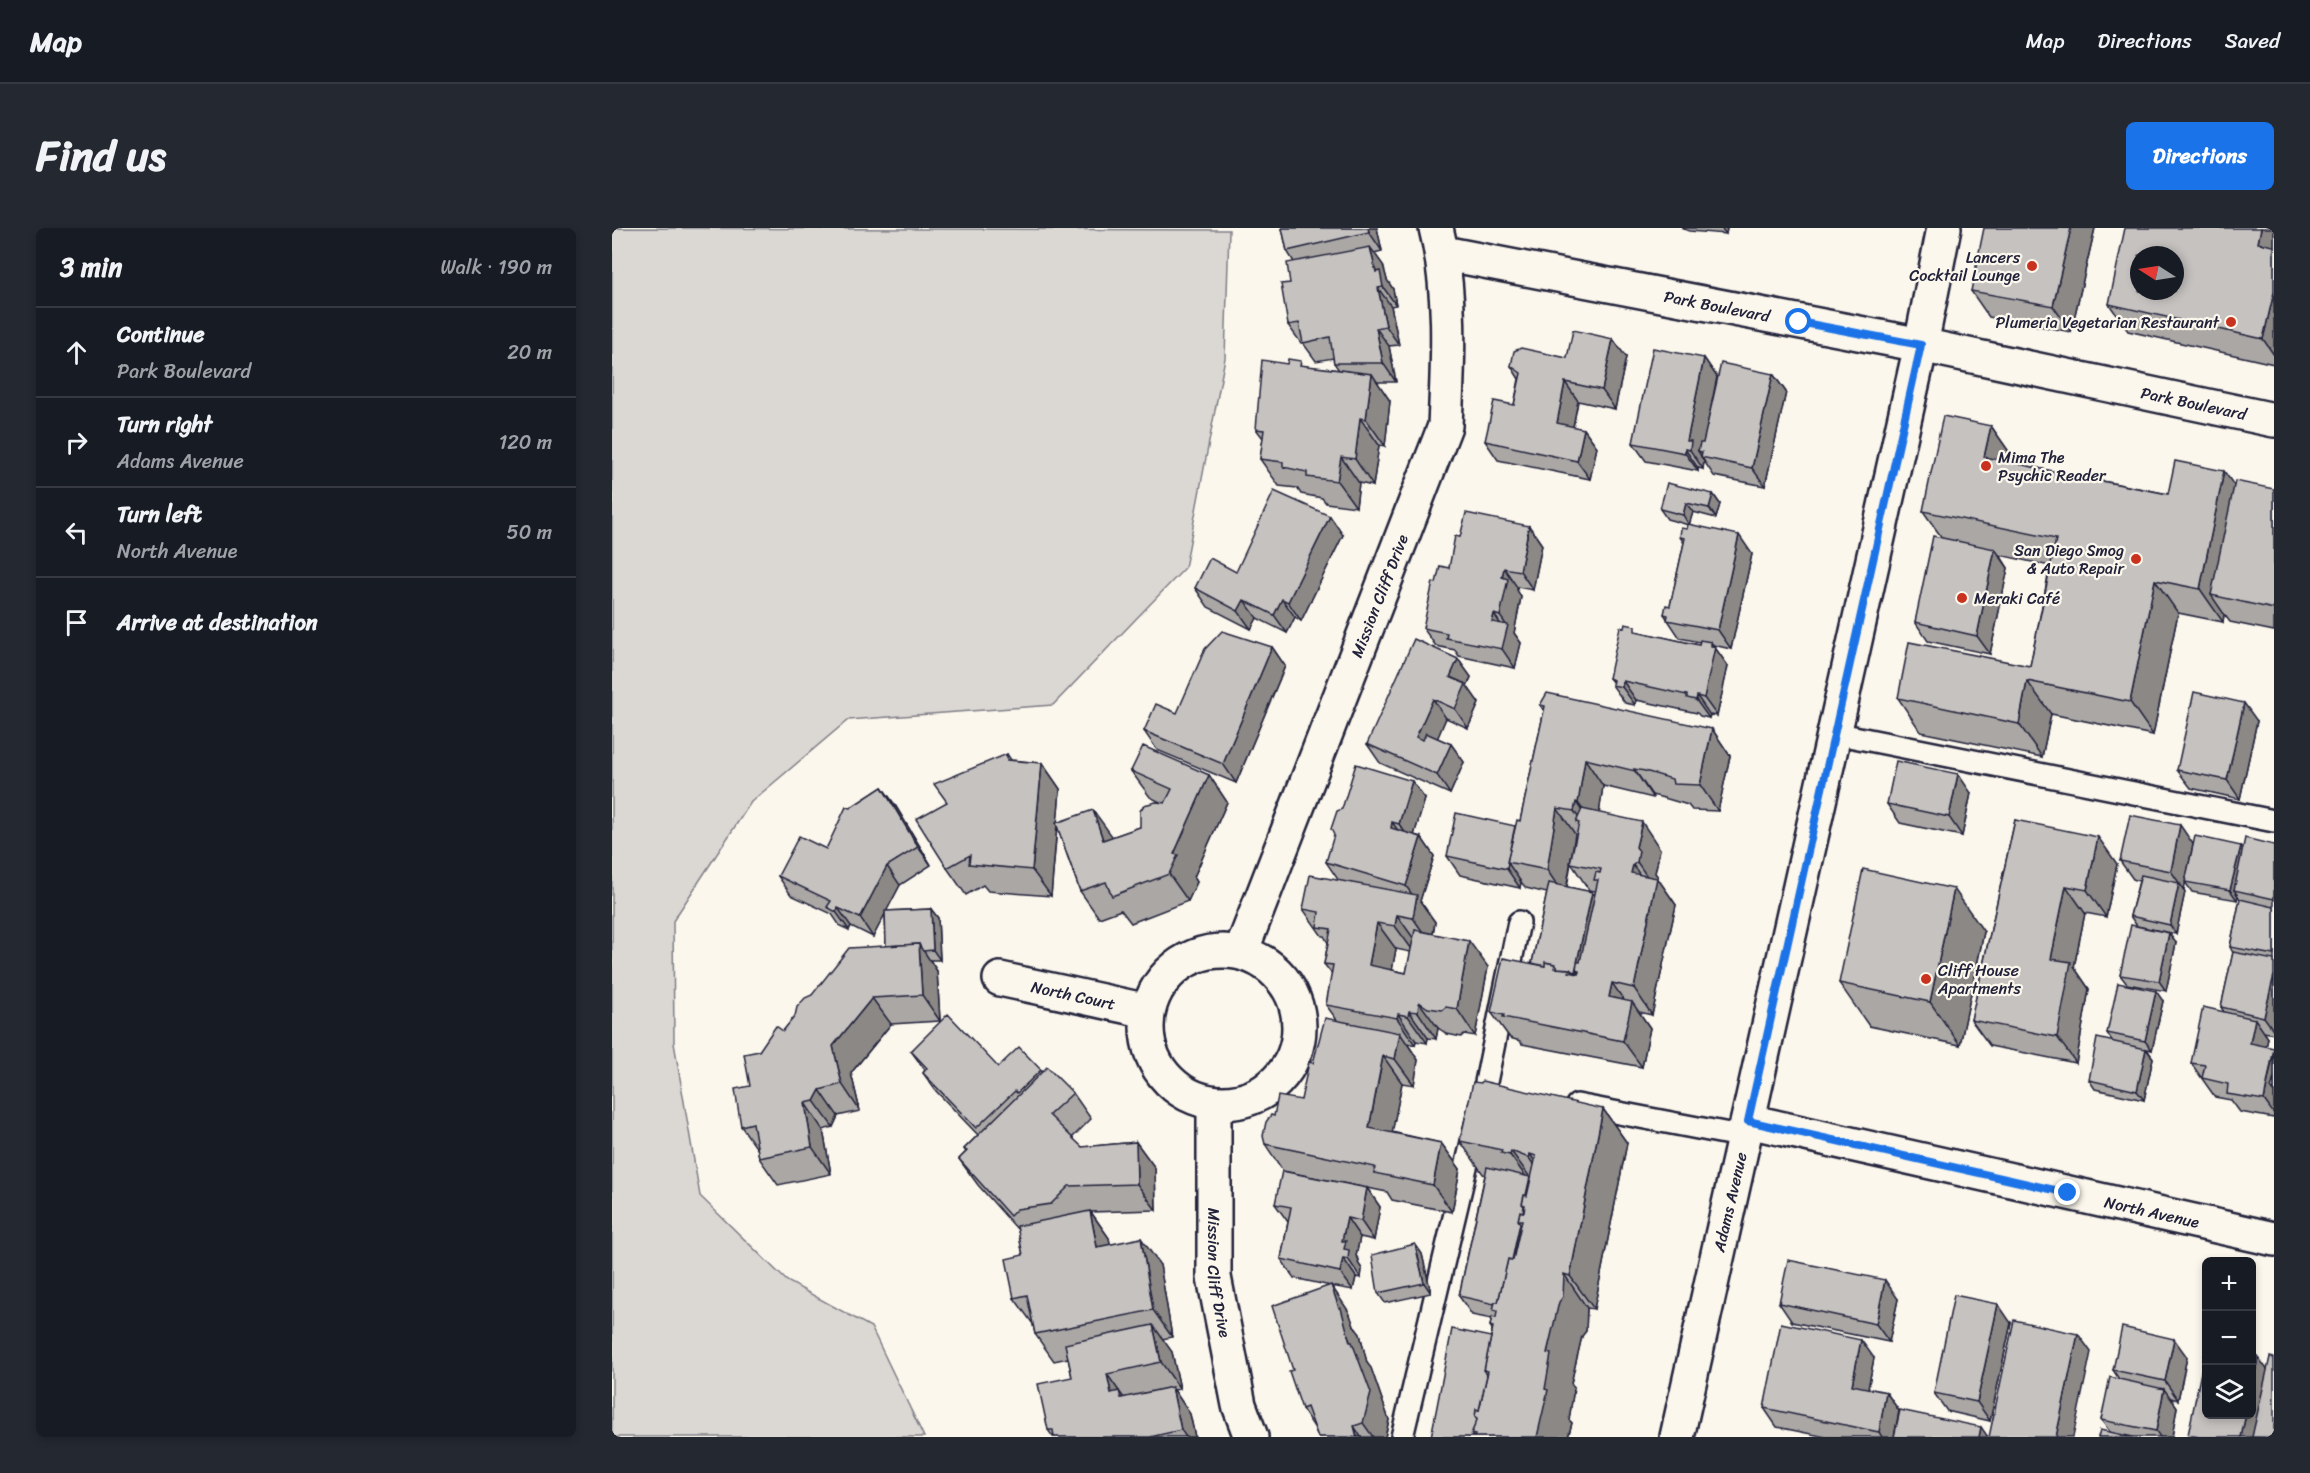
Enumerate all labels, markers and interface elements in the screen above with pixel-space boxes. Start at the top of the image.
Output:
text: Map [30,17,82,66]
text: Map [2026,22,2064,60]
text: Directions [2097,22,2192,60]
text: Saved [2225,22,2280,60]
text: Find us [36,119,166,193]
button: Directions [2126,122,2274,190]
place label: Lancers Cocktail Lounge [1909,243,2021,290]
text: 3 min [60,244,122,290]
north arrow [2130,246,2184,300]
text: Walk · 190 m [440,250,552,285]
marker: Lancers Cocktail Lounge [2025,259,2039,273]
street label: Park Boulevard [1662,281,1774,330]
route start [1785,308,1811,334]
place label: Plumeria Vegetarian Restaurant [1995,308,2220,337]
text: Continue [117,315,205,354]
marker: Plumeria Vegetarian Restaurant [2224,315,2238,329]
text: 20 m [507,335,552,370]
icon: ahead [60,336,93,369]
text: Park Boulevard [117,354,251,389]
street label: Park Boulevard [2138,378,2251,429]
text: Turn right [117,405,212,444]
text: 120 m [499,425,552,460]
icon: right [60,426,93,459]
place label: Mima The Psychic Reader [1998,443,2107,490]
text: Adams Avenue [117,444,244,479]
marker: Mima The Psychic Reader [1979,459,1993,473]
text: Turn left [117,495,202,534]
text: 50 m [507,515,552,550]
icon: left [60,516,93,549]
street label: Mission Cliff Drive [1342,529,1416,662]
text: North Avenue [117,534,237,569]
place label: San Diego Smog & Auto Repair [2014,536,2125,583]
marker: San Diego Smog & Auto Repair [2129,552,2143,566]
place label: Meraki Café [1974,584,2060,613]
marker: Meraki Café [1955,591,1969,605]
text: Arrive at destination [117,603,318,642]
icon: arrive [60,606,93,639]
place label: Cliff House Apartments [1937,956,2022,1003]
street label: North Court [1028,972,1118,1018]
marker: Cliff House Apartments [1919,972,1933,986]
street label: Adams Avenue [1704,1149,1756,1256]
route end [2054,1179,2080,1205]
street label: North Avenue [2102,1187,2202,1236]
street label: Mission Cliff Drive [1199,1208,1240,1340]
map controls [2202,1257,2256,1419]
button: + [2202,1257,2256,1311]
button: − [2202,1311,2256,1365]
button: layers [2202,1365,2256,1419]

